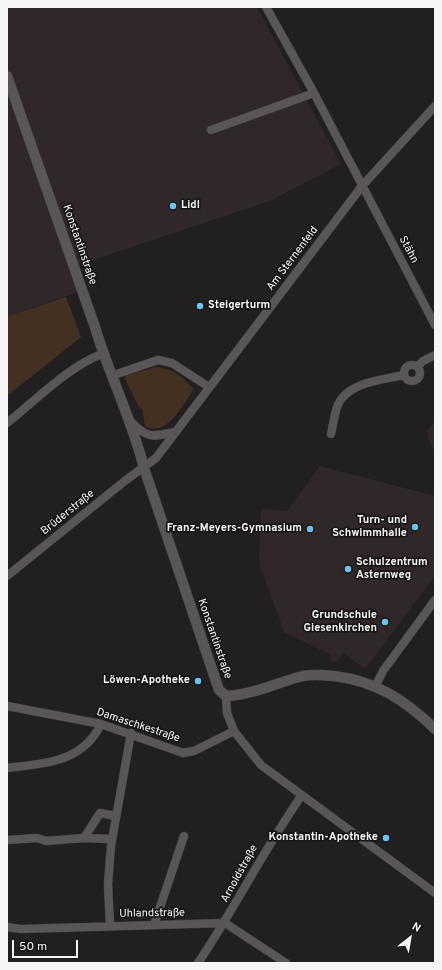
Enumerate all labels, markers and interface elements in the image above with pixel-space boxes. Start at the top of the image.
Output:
place label: Lidl [181,199,200,213]
marker: Lidl [168,201,178,211]
street label: Konstantinstraße [59,203,99,287]
street label: Am Sternenfeld [265,224,321,294]
street label: Stähn [395,234,421,266]
place label: Steigerturm [208,299,270,313]
marker: Steigerturm [195,301,205,311]
street label: Brüderstraße [39,488,97,538]
place label: Turn- und Schwimmhalle [332,514,407,540]
place label: Franz-Meyers-Gymnasium [167,522,302,536]
marker: Turn- und Schwimmhalle [410,522,420,532]
marker: Franz-Meyers-Gymnasium [305,524,315,534]
place label: Schulzentrum Asternweg [356,556,428,582]
marker: Schulzentrum Asternweg [343,564,353,574]
street label: Konstantinstraße [194,597,234,681]
place label: Grundschule Giesenkirchen [304,609,377,635]
marker: Grundschule Giesenkirchen [380,617,390,627]
place label: Löwen-Apotheke [103,674,190,688]
marker: Löwen-Apotheke [193,676,203,686]
street label: Damaschkestraße [95,706,181,746]
place label: Konstantin-Apotheke [269,831,378,845]
marker: Konstantin-Apotheke [381,833,391,843]
street label: Arnoldstraße [219,843,261,905]
street label: Uhlandstraße [119,907,185,921]
north arrow [390,918,430,958]
text: N [409,920,423,936]
scale bar [14,932,80,958]
text: 50 m [19,939,47,955]

